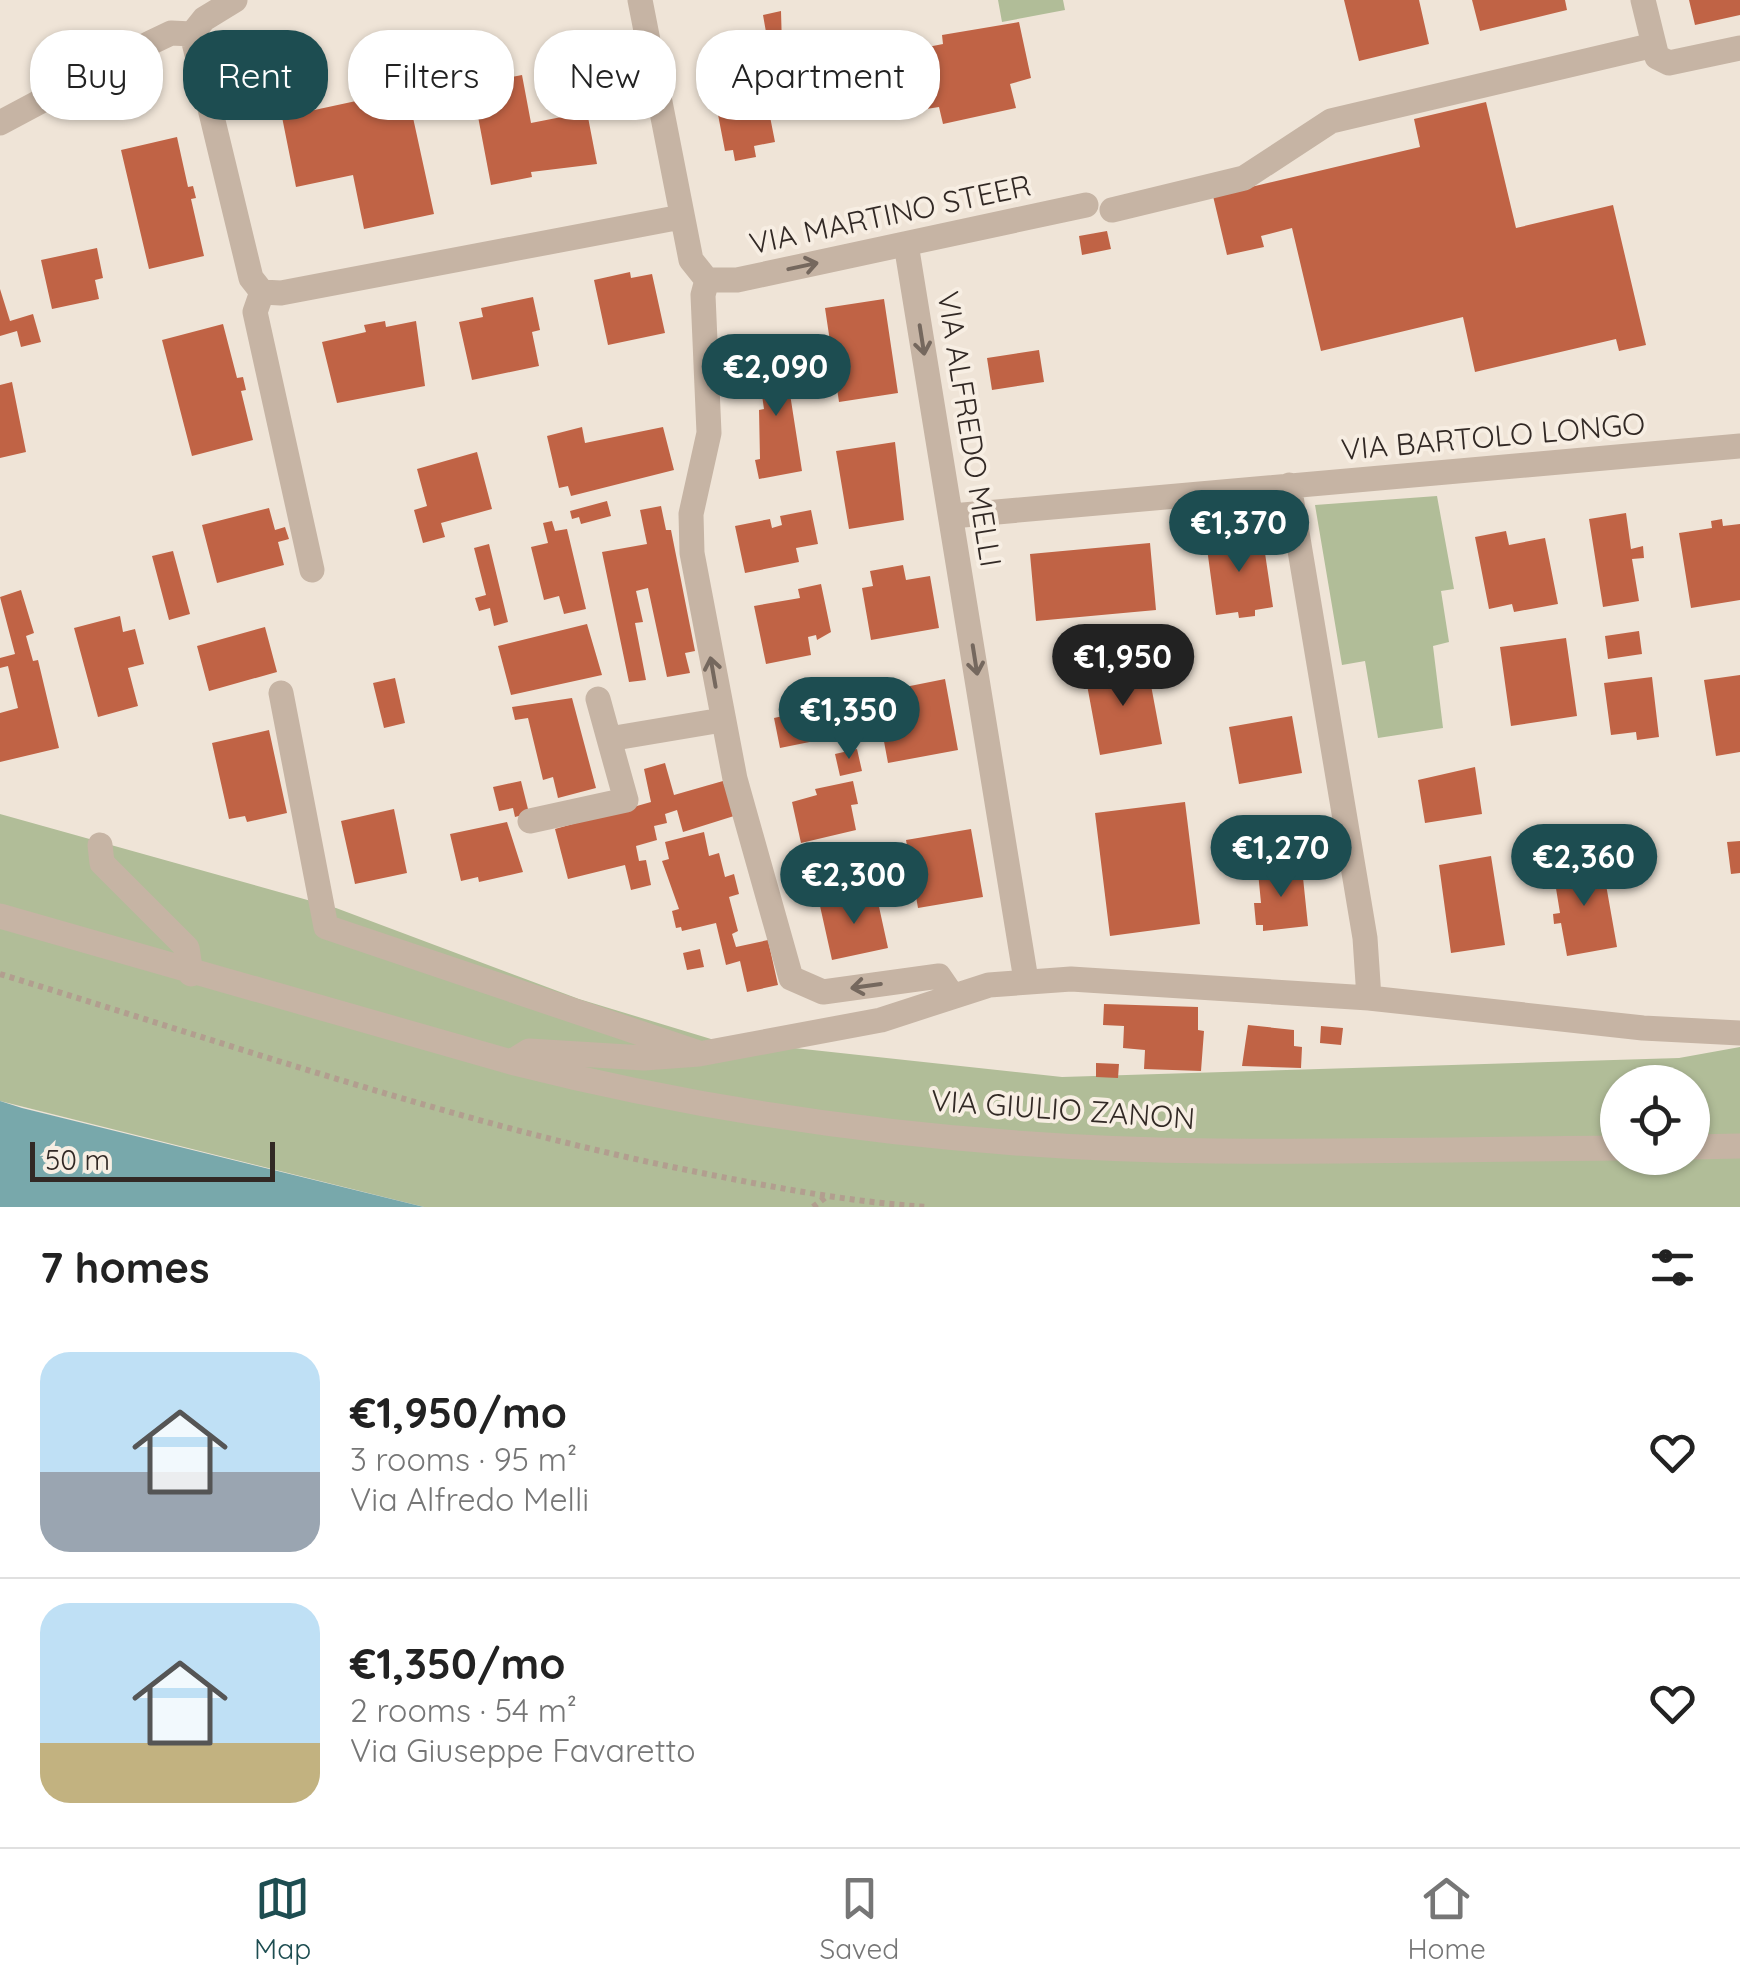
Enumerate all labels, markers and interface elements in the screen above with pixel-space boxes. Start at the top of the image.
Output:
chip: Buy [30,30,163,120]
chip: Rent [183,30,328,120]
chip: Filters [348,30,514,120]
chip: New [534,30,676,120]
chip: Apartment [696,30,940,120]
street label: VIA MARTINO STEER [746,166,1034,262]
one-way arrow [786,256,818,275]
street label: VIA ALFREDO MELLI [929,288,1011,570]
one-way arrow [913,323,932,356]
pin: €2,090 [695,334,857,419]
text: €2,090 [724,346,828,386]
street label: VIA BARTOLO LONGO [1339,404,1647,468]
pin: €1,370 [1158,490,1320,575]
text: €1,370 [1191,502,1287,542]
pin: €1,950 [1042,624,1204,709]
text: €1,950 [1074,636,1172,676]
one-way arrow [967,644,985,676]
one-way arrow [703,656,722,689]
pin: €1,350 [768,677,930,762]
text: €1,350 [801,689,897,729]
pin: €1,270 [1200,815,1362,900]
pin: €2,360 [1503,824,1665,909]
text: €1,270 [1233,827,1329,867]
text: €2,360 [1533,836,1635,876]
pin: €2,300 [773,842,935,927]
text: €2,300 [802,854,906,894]
one-way arrow [851,977,883,996]
map controls [1600,1065,1710,1175]
button: locate [1600,1065,1710,1175]
street label: VIA GIULIO ZANON [930,1081,1196,1137]
scale bar [30,1137,275,1182]
text: 50 m [45,1142,110,1177]
icon: filters [1645,1240,1700,1295]
text: 7 homes [40,1241,209,1294]
text: €1,950/mo [350,1386,567,1439]
icon: home [120,1392,240,1512]
icon: heart [1645,1425,1700,1480]
text: 3 rooms · 95 m² [350,1439,577,1479]
text: Via Alfredo Melli [350,1479,589,1519]
text: €1,350/mo [350,1637,566,1690]
icon: home [120,1643,240,1763]
icon: heart [1645,1676,1700,1731]
text: 2 rooms · 54 m² [350,1690,577,1730]
text: Via Giuseppe Favaretto [350,1730,696,1770]
tab: Map [254,1871,311,1966]
tab: Saved [819,1871,899,1966]
tab: Home [1407,1871,1486,1966]

